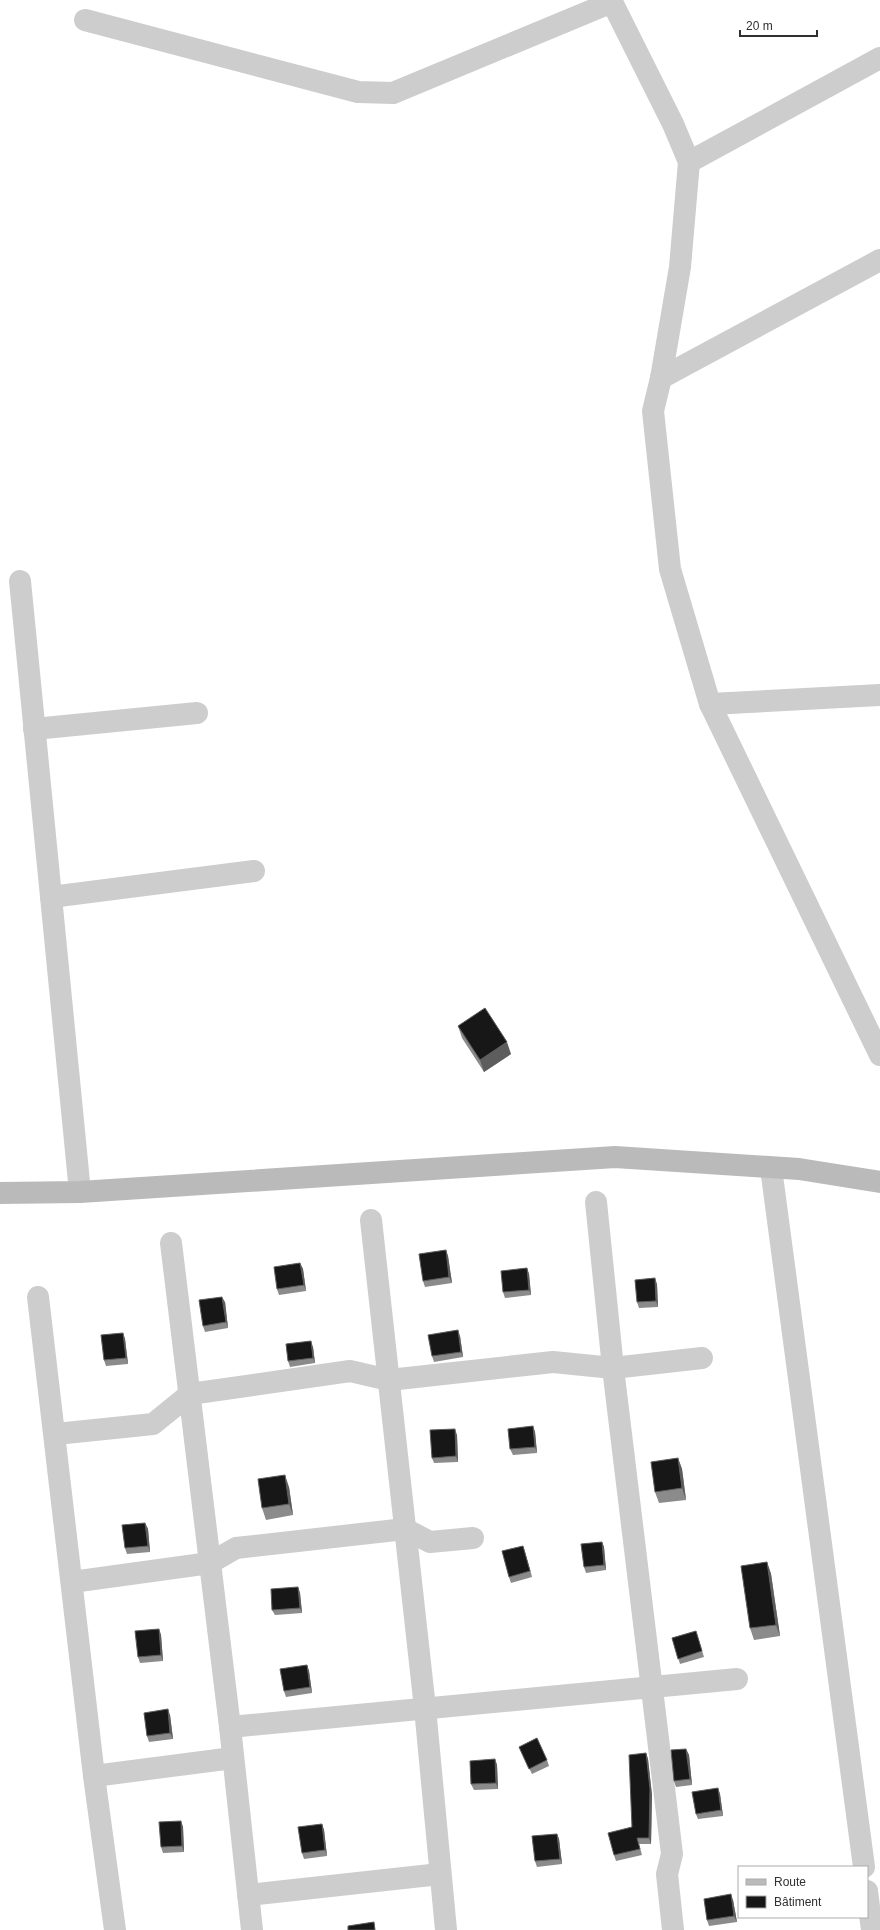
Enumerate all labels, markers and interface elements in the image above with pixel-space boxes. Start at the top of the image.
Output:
scale bar [740,12,817,38]
text: 20 m [746,19,773,33]
legend [738,1866,868,1918]
text: Route [774,1875,806,1889]
text: Bâtiment [774,1895,822,1909]

